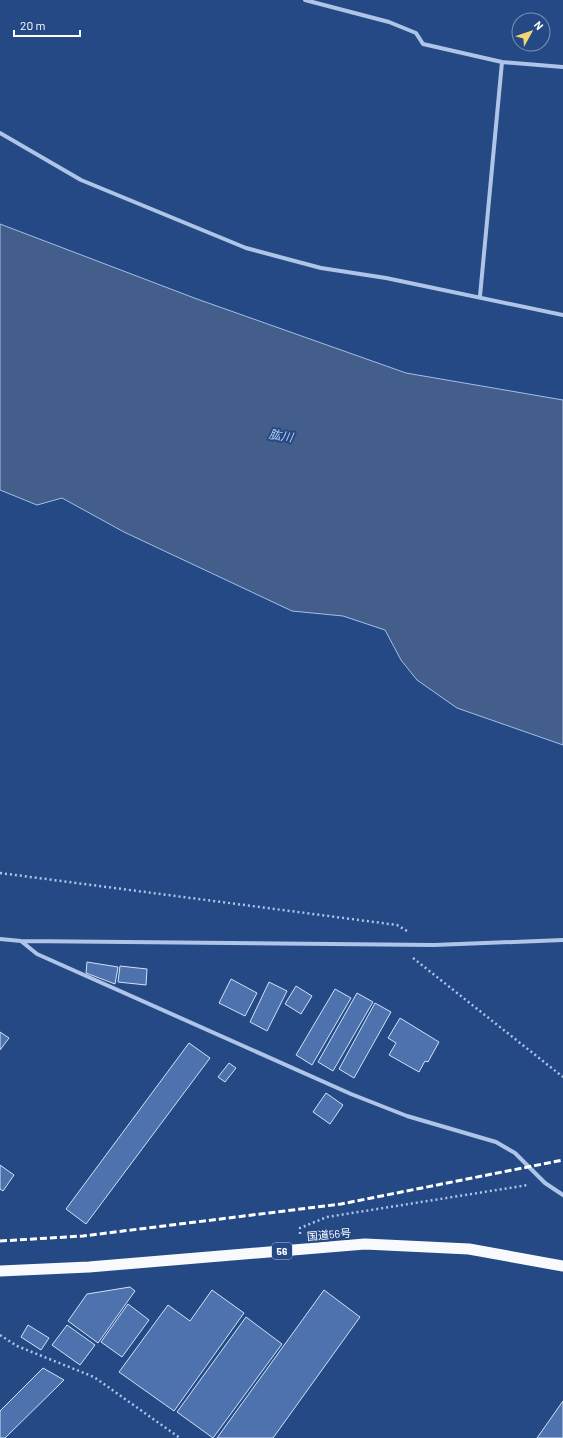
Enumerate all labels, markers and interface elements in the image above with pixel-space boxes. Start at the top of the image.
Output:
scale bar [14,12,80,38]
north arrow [511,12,551,52]
text: 20 m [20,18,46,32]
text: N [532,18,546,32]
water label: 肱川 [268,426,296,444]
street label: 国道56号 [306,1226,352,1242]
road number: 56 [272,1243,292,1259]

